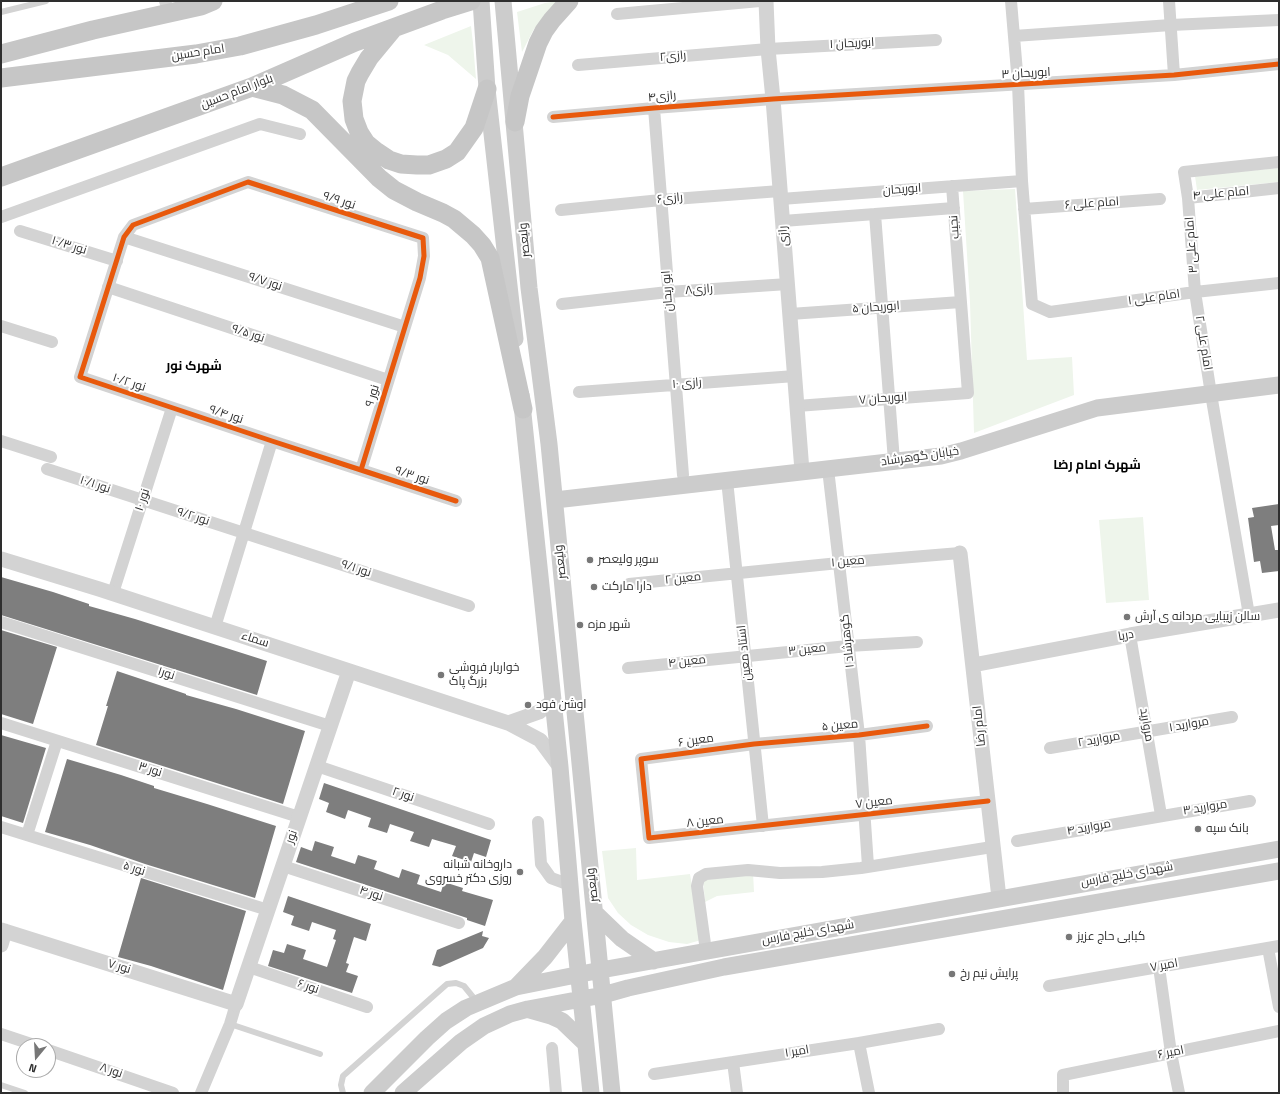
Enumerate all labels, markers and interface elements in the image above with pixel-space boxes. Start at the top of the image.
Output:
street label: ابوریحان ۱ [829,36,875,52]
street label: امام حسین [170,42,226,64]
street label: رازی۲ [659,49,687,65]
street label: ابوریحان ۳ [1001,66,1051,82]
street label: بلوار امام حسین [199,72,275,112]
street label: رازی۴ [647,89,677,105]
street label: ابوریحان [882,181,922,199]
street label: امام علی ۴ [1192,184,1250,204]
street label: نور ۹/۹ [321,189,357,213]
street label: رازی۶ [656,191,684,207]
street label: امام علی ۶ [1064,195,1120,213]
street label: نجیب [947,215,963,239]
street label: امام علی ۳ [1183,216,1201,274]
street label: ولیعصر [516,222,534,258]
street label: رازی [776,225,792,247]
street label: نور ۱۰/۳ [50,234,88,258]
street label: نور ۹/۷ [246,270,284,294]
street label: ابو ریحان [659,270,677,312]
street label: رازی۸ [685,282,713,298]
street label: امام علی ۱ [1127,287,1181,309]
street label: ابوریحان ۵ [852,299,900,317]
street label: امام علی ۲ [1192,315,1214,371]
street label: نور ۹/۵ [230,322,266,346]
district label: شهرک نور [166,359,222,375]
street label: نور ۱۰/۲ [111,371,147,395]
street label: رازی ۱۰ [672,376,702,392]
street label: نور ۹ [363,383,383,409]
street label: ابوریحان ۷ [858,390,908,408]
street label: نور ۹/۴ [207,403,245,427]
street label: خیابان گوهرشاد [880,444,960,470]
district label: شهرک امام رضا [1053,458,1141,474]
street label: نور ۹/۳ [393,464,431,488]
street label: نور ۱۰/۱ [78,473,112,497]
street label: نور ۱۰ [133,487,153,513]
street label: نور ۹/۲ [175,505,211,529]
street label: ولیعصر [552,544,570,580]
place label: سوپر ولیعصر [598,553,659,567]
street label: معین ۱ [831,553,865,571]
marker: سوپر ولیعصر [585,555,595,565]
street label: نور ۹/۱ [339,557,373,581]
street label: معین ۲ [664,570,702,588]
place label: دارا مارکت [602,580,652,594]
marker: دارا مارکت [589,582,599,592]
place label: سالن زیبایی مردانه ی آرش [1135,610,1260,624]
marker: سالن زیبایی مردانه ی آرش [1122,612,1132,622]
street label: گوهرشاد ۱ [838,613,858,669]
place label: شهر مزه [588,618,630,632]
marker: شهر مزه [575,620,585,630]
street label: استاد معین [735,624,755,682]
street label: دریا [1117,628,1135,644]
street label: سماء [239,629,271,651]
street label: معین ۳ [787,641,827,659]
street label: معین ۴ [667,653,707,671]
place label: خواربار فروشی بزرگ پاک [449,661,519,689]
street label: نور۱ [156,665,176,683]
marker: خواربار فروشی بزرگ پاک [436,670,446,680]
place label: اوشن فود [536,698,587,712]
marker: اوشن فود [523,700,533,710]
street label: امام رضا [971,705,989,747]
street label: مروارید [1136,707,1156,743]
street label: مروارید ۱ [1168,714,1210,736]
street label: معین ۵ [821,717,859,735]
street label: مروارید ۲ [1077,729,1121,751]
street label: معین ۶ [677,731,715,751]
street label: نور ۳ [136,760,164,780]
street label: نور ۲ [390,785,416,805]
street label: معین ۷ [855,794,893,812]
street label: مروارید ۳ [1182,797,1228,819]
street label: معین ۸ [686,813,724,831]
street label: مروارید ۴ [1066,817,1112,839]
place label: بانک سپه [1206,822,1249,836]
marker: بانک سپه [1193,824,1203,834]
street label: نور [283,828,301,846]
place label: داروخانه شبانه روزی دکتر خسروی [425,858,512,886]
street label: نور ۵ [121,859,147,879]
street label: شهدای خلیج فارس [1080,860,1174,890]
marker: داروخانه شبانه روزی دکتر خسروی [515,867,525,877]
street label: ولیعصر [584,867,602,903]
street label: نور ۴ [357,883,385,905]
street label: شهدای خلیج فارس [761,918,855,948]
place label: کبابی حاج عزیز [1077,930,1145,944]
marker: کبابی حاج عزیز [1064,932,1074,942]
street label: امیر ۷ [1149,956,1179,976]
street label: نور ۷ [106,957,132,977]
place label: پرایش نیم رخ [960,967,1018,981]
marker: پرایش نیم رخ [947,969,957,979]
street label: نور ۶ [295,977,321,997]
north arrow [16,1038,56,1078]
street label: امیر ۱ [784,1043,810,1061]
street label: امیر ۶ [1157,1043,1185,1063]
text: N [27,1060,39,1077]
street label: نور ۸ [98,1060,124,1082]

